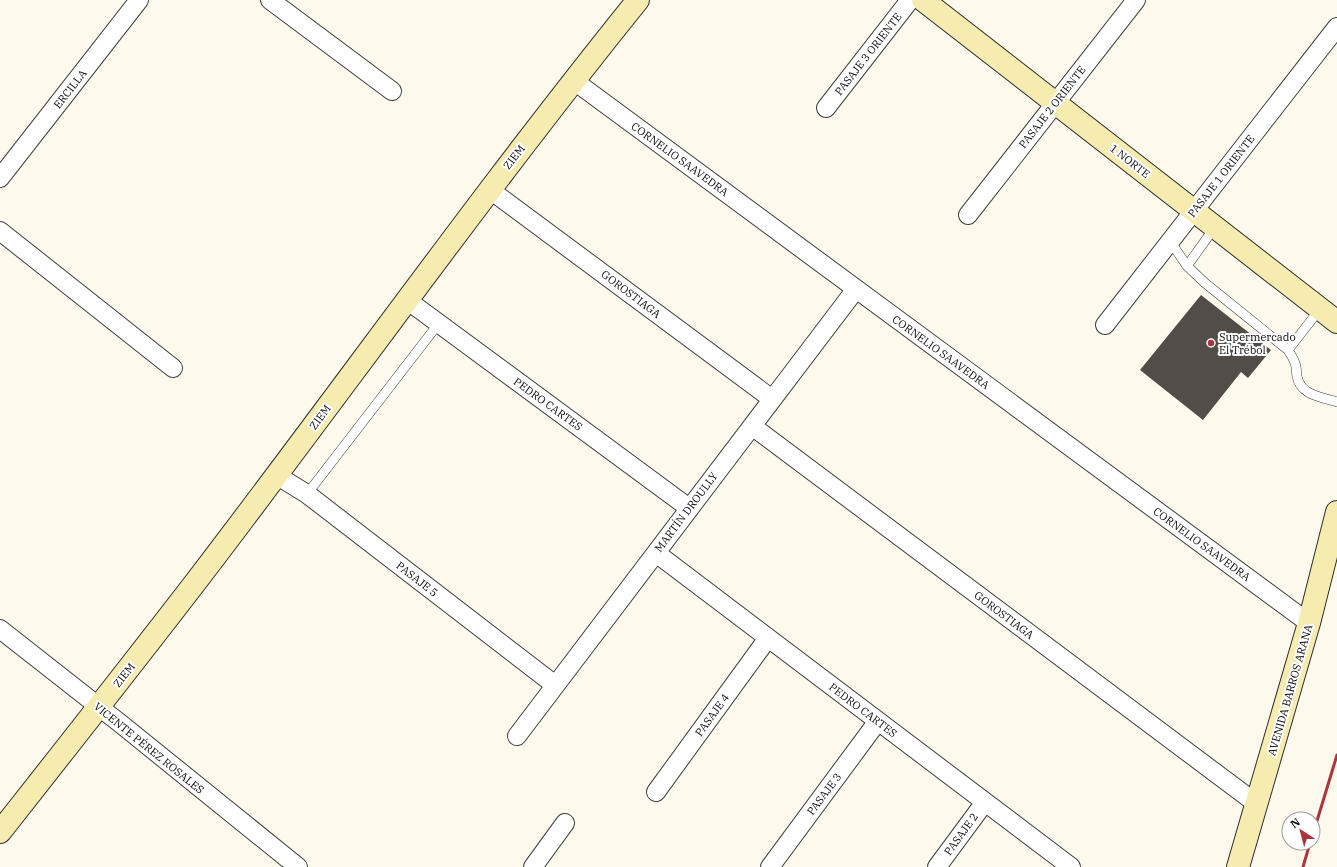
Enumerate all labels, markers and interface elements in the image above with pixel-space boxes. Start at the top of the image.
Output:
street label: PASAJE 3 ORIENTE [831,10,905,98]
street label: PASAJE 2 ORIENTE [1015,63,1089,151]
street label: ERCILLA [50,66,90,111]
street label: CORNELIO SAAVEDRA [629,119,732,199]
street label: PASAJE 1 ORIENTE [1184,132,1258,220]
street label: 1 NORTE [1107,141,1153,181]
street label: ZIEM [500,142,528,172]
street label: GOROSTIAGA [598,267,664,321]
street label: CORNELIO SAAVEDRA [890,312,993,392]
place label: Supermercado El Trébol [1219,330,1296,357]
marker: Supermercado El Trébol [1206,338,1216,348]
street label: PEDRO CARTES [511,374,585,434]
street label: ZIEM [306,402,334,432]
street label: MARTÍN DROULLY [651,469,721,555]
street label: CORNELIO SAAVEDRA [1151,504,1254,584]
street label: PASAJE 5 [393,558,441,600]
street label: GOROSTIAGA [971,588,1037,642]
street label: AVENIDA BARROS ARANA [1265,622,1316,757]
street label: ZIEM [110,660,138,690]
street label: PEDRO CARTES [826,680,900,740]
street label: PASAJE 4 [692,691,732,739]
street label: VICENTE PÉREZ ROSALES [91,699,207,797]
street label: PASAJE 3 [804,770,844,818]
street label: PASAJE 2 [941,810,981,858]
north arrow [1281,811,1321,851]
text: N [1287,815,1303,831]

